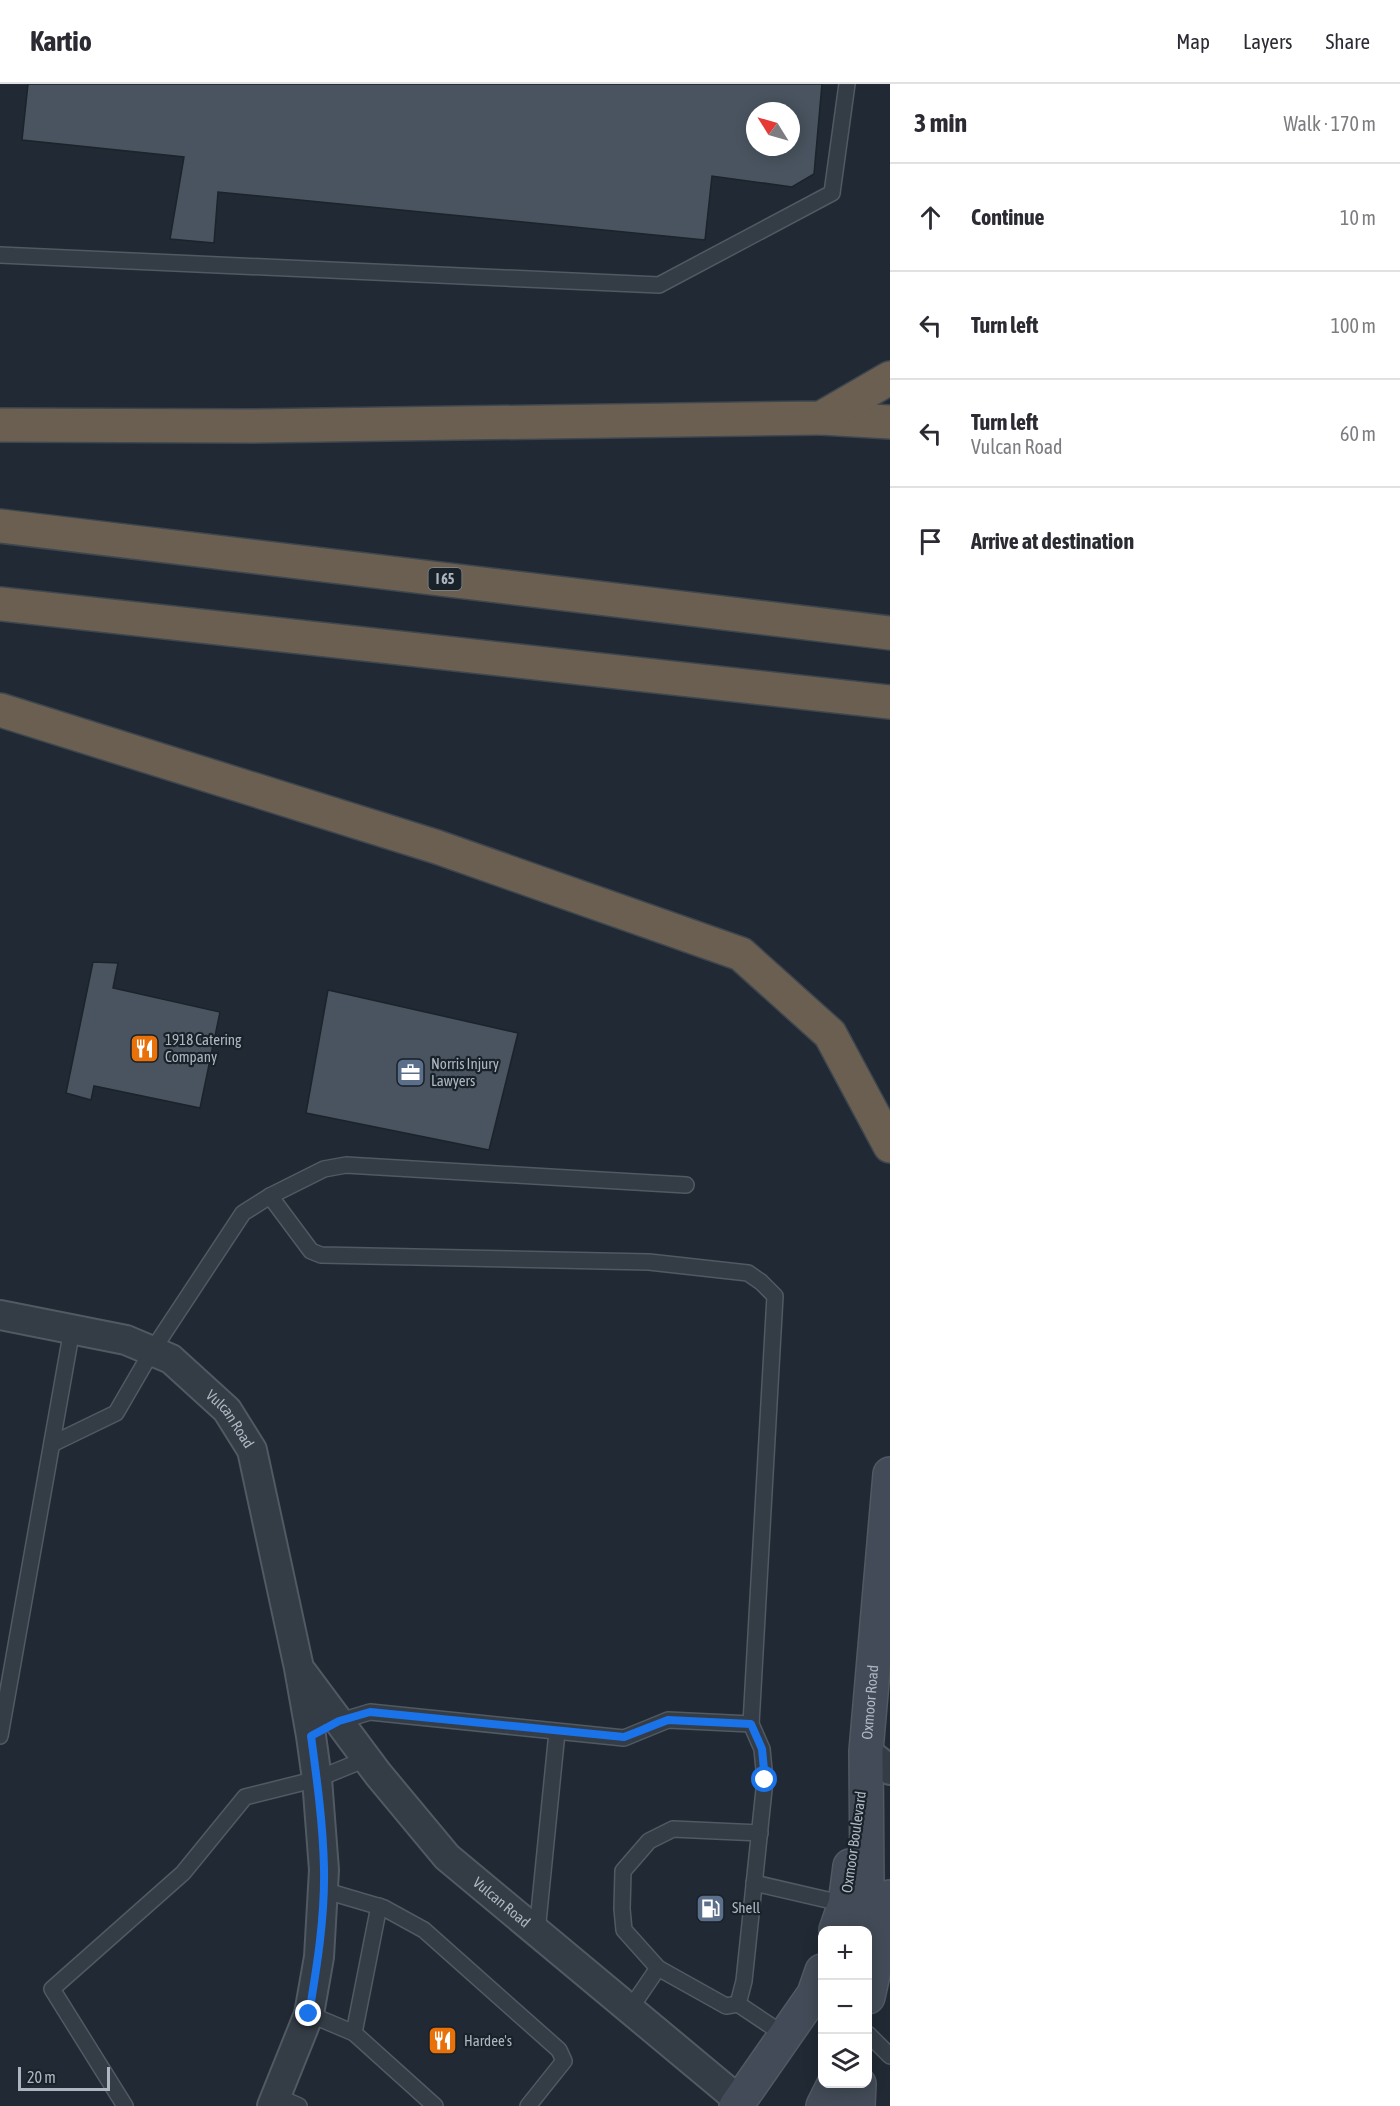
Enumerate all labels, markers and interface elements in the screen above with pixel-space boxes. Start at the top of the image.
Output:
text: Kartio [30,25,92,57]
text: Map [1176,29,1210,53]
text: Layers [1243,29,1293,53]
text: Share [1326,29,1370,53]
north arrow [746,102,800,156]
text: 3 min [914,108,967,138]
text: Walk · 170 m [1284,112,1376,135]
icon: ahead [914,201,947,234]
text: Continue [971,204,1045,230]
text: 10 m [1340,206,1376,229]
icon: left [914,309,947,342]
text: Turn left [971,312,1038,338]
text: 100 m [1331,314,1376,337]
text: Turn left [971,409,1038,435]
icon: left [914,417,947,450]
text: 60 m [1340,422,1376,445]
text: Vulcan Road [971,435,1063,458]
icon: arrive [914,525,947,558]
text: Arrive at destination [971,528,1134,554]
road number: I 65 [428,568,462,590]
place label: 1918 Catering Company [165,1031,242,1065]
restaurant icon: 1918 Catering Company [128,1033,160,1065]
place label: Norris Injury Lawyers [431,1055,499,1089]
office icon: Norris Injury Lawyers [394,1057,426,1089]
street label: Vulcan Road [203,1386,258,1451]
street label: Oxmoor Road [858,1664,881,1740]
route start [751,1766,777,1792]
street label: Oxmoor Boulevard [838,1790,869,1894]
street label: Vulcan Road [470,1873,534,1931]
fuel station icon: Shell [695,1892,727,1924]
place label: Shell [732,1899,760,1916]
map controls [818,1926,872,2088]
button: + [818,1926,872,1980]
button: − [818,1980,872,2034]
route end [295,2000,321,2026]
restaurant icon: Hardee's [427,2025,459,2057]
place label: Hardee's [464,2032,512,2049]
button: layers [818,2034,872,2088]
scale bar [18,2064,110,2092]
text: 20 m [27,2068,56,2086]

